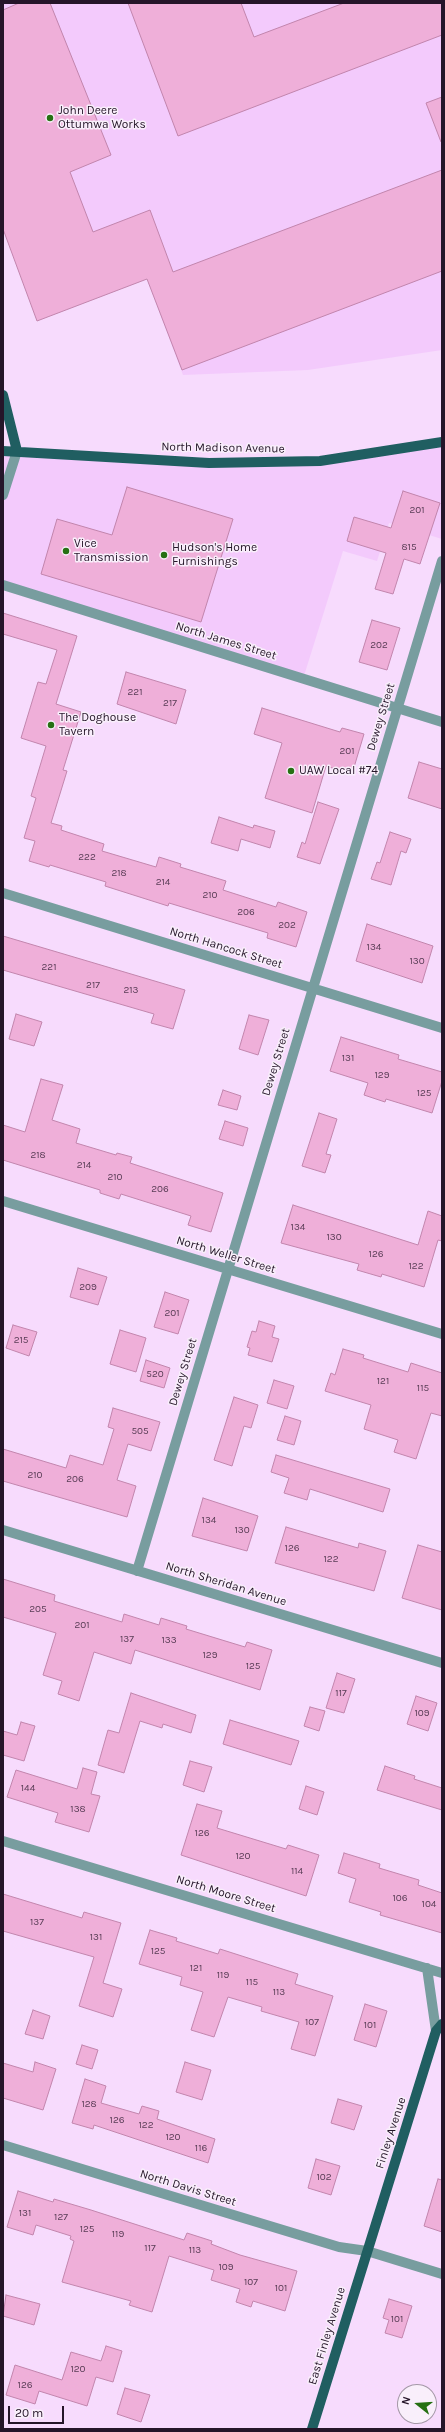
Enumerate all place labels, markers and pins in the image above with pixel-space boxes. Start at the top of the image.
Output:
place label: John Deere Ottumwa Works [58,104,146,132]
marker: John Deere Ottumwa Works [45,113,55,123]
place label: Vice Transmission [74,537,148,565]
place label: Hudson's Home Furnishings [172,541,257,569]
marker: Vice Transmission [61,546,71,556]
marker: Hudson's Home Furnishings [159,550,169,560]
place label: The Doghouse Tavern [59,711,136,739]
marker: The Doghouse Tavern [46,720,56,730]
place label: UAW Local #74 [299,764,378,778]
marker: UAW Local #74 [286,766,296,776]

